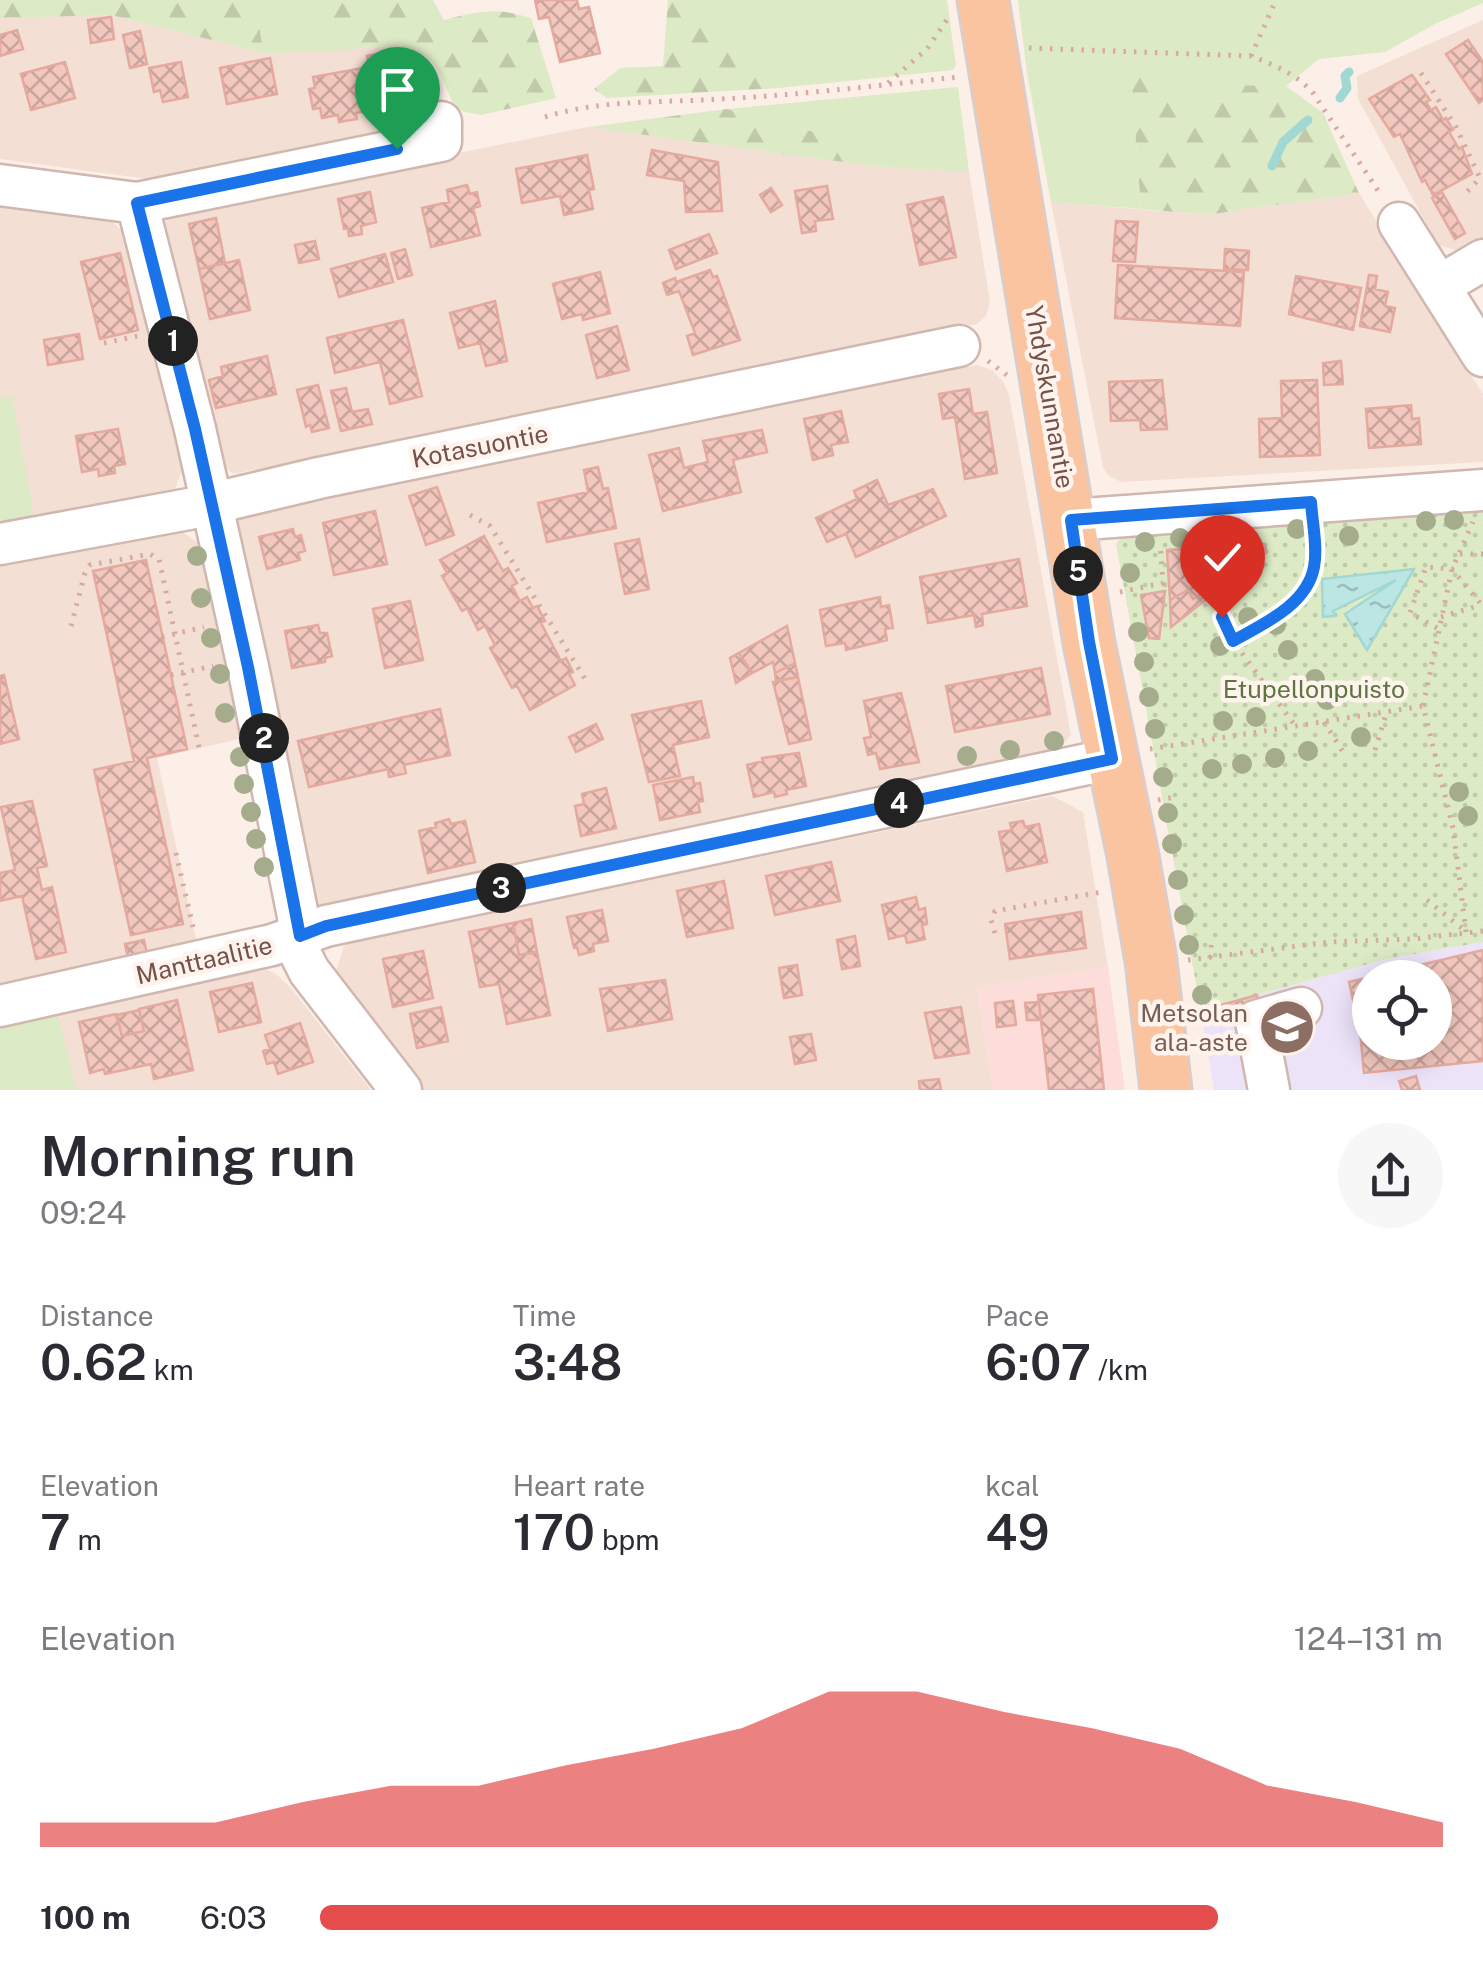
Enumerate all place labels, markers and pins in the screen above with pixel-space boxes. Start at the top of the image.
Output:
pin [355,47,440,150]
pin: 1 [148,316,198,366]
pin [1180,515,1265,618]
pin: 5 [1053,546,1103,596]
pin: 2 [239,713,289,763]
pin: 4 [874,778,924,828]
pin: 3 [476,863,526,913]
school or university icon: Metsolan ala-aste [1257,997,1317,1057]
place label: Metsolan ala-aste [1140,998,1248,1057]

